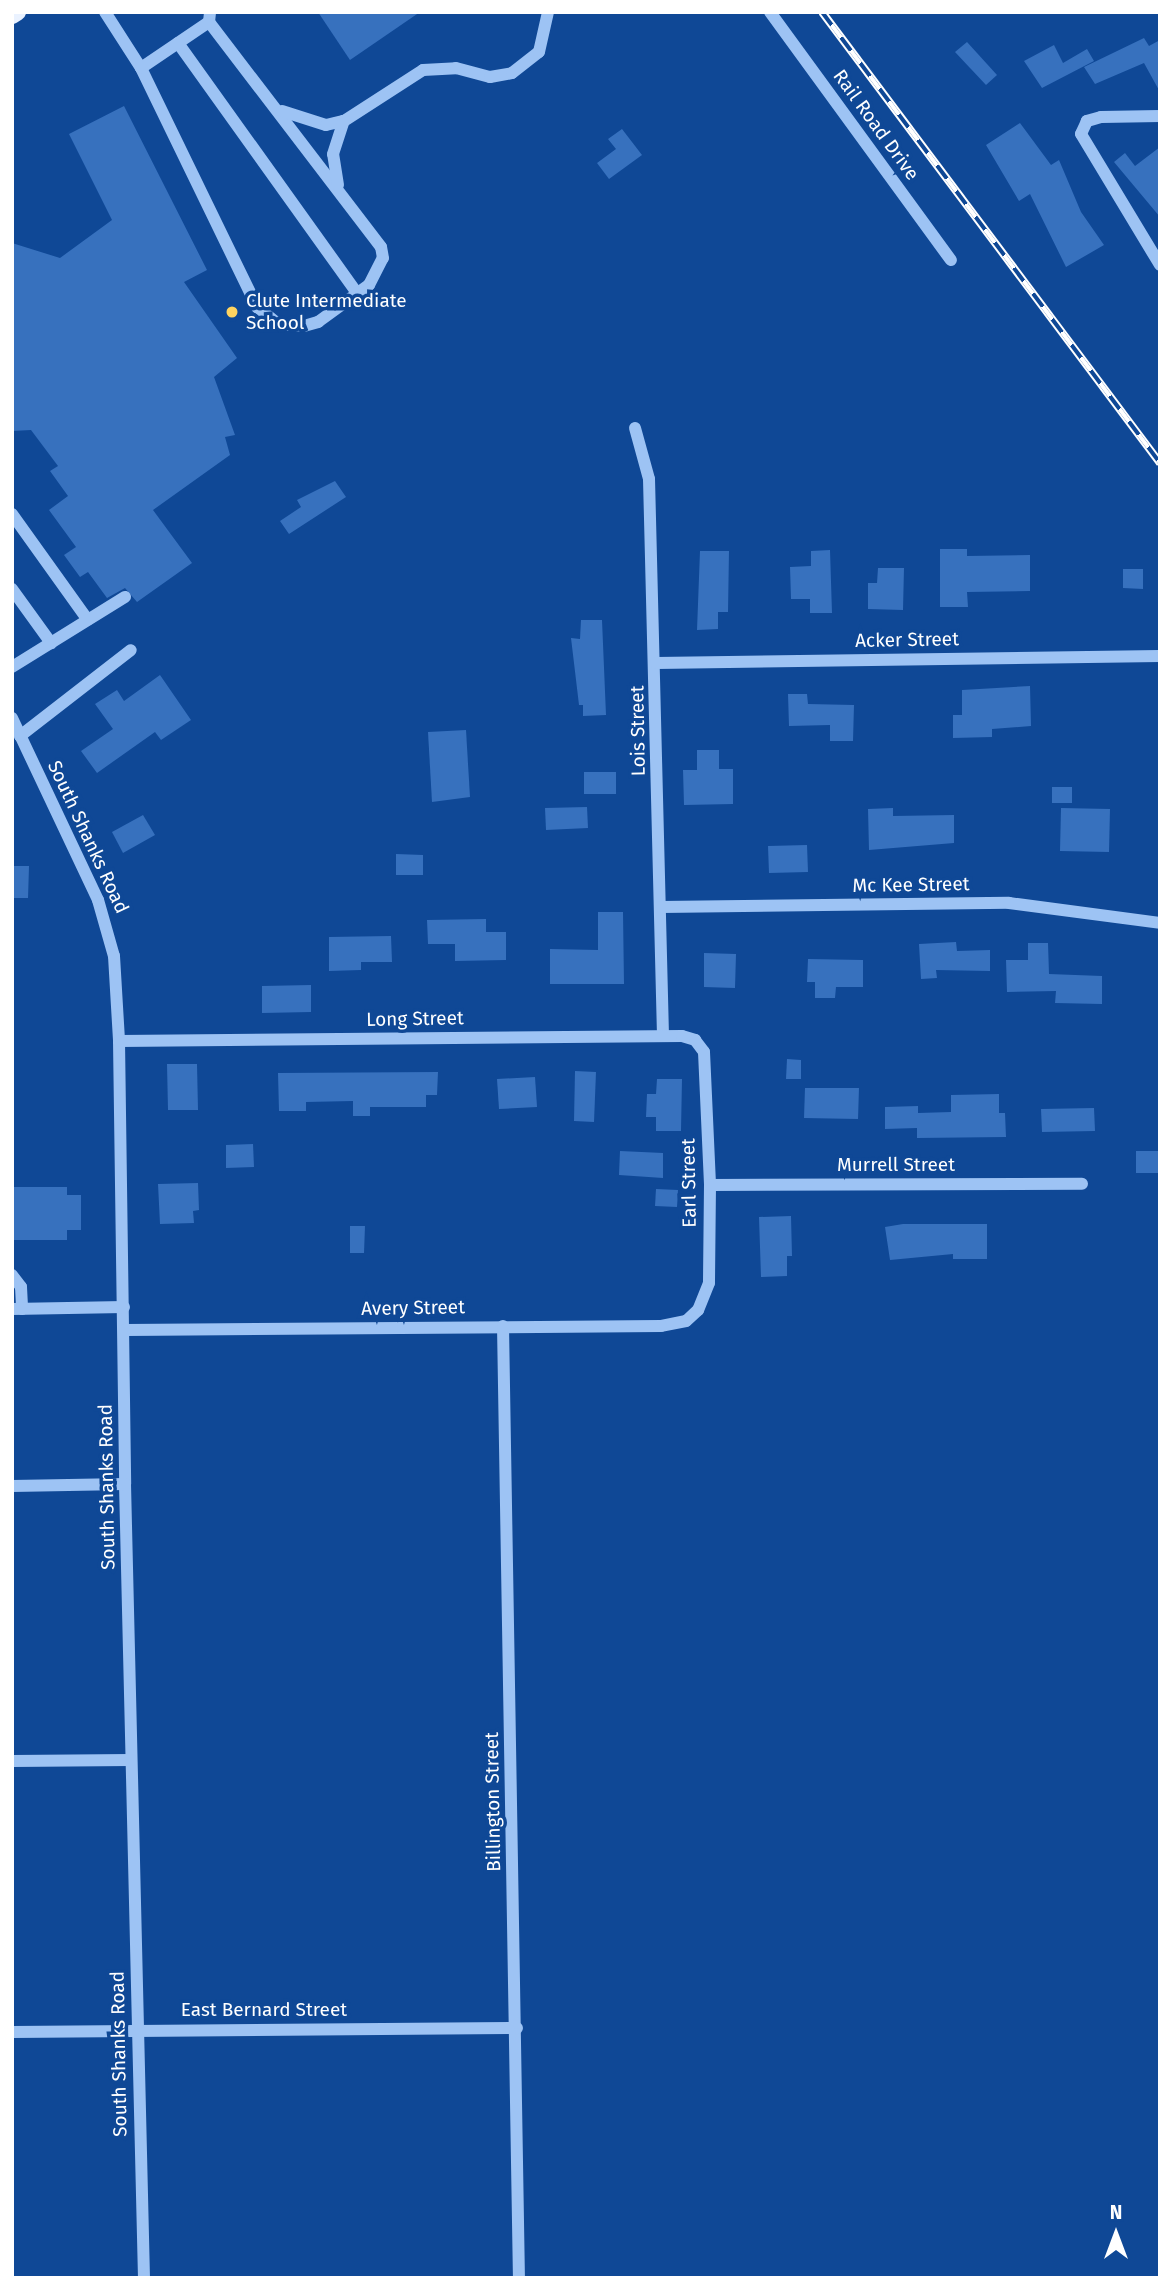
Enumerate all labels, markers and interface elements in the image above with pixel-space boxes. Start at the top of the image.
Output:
street label: Rail Road Drive [828,65,924,185]
place label: Clute Intermediate School [246,290,407,334]
marker: Clute Intermediate School [224,304,240,320]
street label: Acker Street [855,628,959,652]
street label: Lois Street [626,685,650,777]
street label: South Shanks Road [43,757,133,917]
street label: Mc Kee Street [852,873,970,897]
street label: Long Street [366,1007,464,1031]
street label: Earl Street [677,1138,701,1228]
street label: Murrell Street [837,1154,955,1176]
street label: Avery Street [361,1296,465,1320]
street label: South Shanks Road [94,1404,120,1570]
street label: Billington Street [480,1732,506,1872]
street label: South Shanks Road [106,1971,132,2137]
street label: East Bernard Street [181,1999,347,2021]
north arrow [1081,2199,1151,2269]
text: N [1110,2201,1122,2224]

